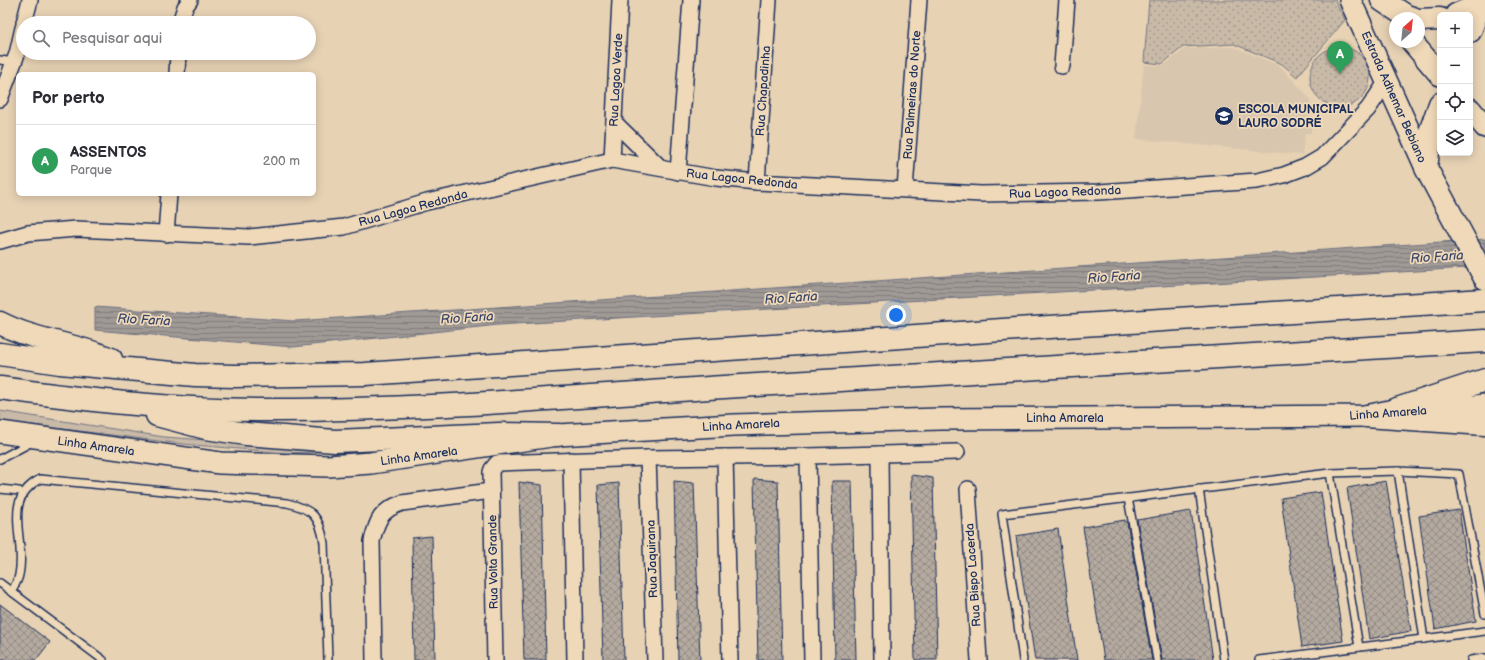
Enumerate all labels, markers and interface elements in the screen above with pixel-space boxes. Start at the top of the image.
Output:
north arrow [1389,12,1425,48]
map controls [1437,12,1473,156]
button: + [1437,12,1473,48]
search box [16,16,316,60]
icon: search [30,27,52,49]
text: Pesquisar aqui [62,29,162,48]
street label: Estrada Adhemar Bebiano [1358,29,1429,166]
street label: Rua Palmeiras do Norte [901,30,924,160]
street label: Rua Lagoa Verde [607,33,626,127]
pin: A [1327,41,1353,74]
street label: Rua Chapadinha [753,45,774,137]
button: − [1437,48,1473,84]
button: locate [1437,84,1473,120]
text: Por perto [32,88,105,108]
place label: ESCOLA MUNICIPAL LAURO SODRÉ [1238,102,1354,131]
school or university icon: ESCOLA MUNICIPAL LAURO SODRÉ [1213,105,1235,127]
button: layers [1437,120,1473,156]
text: ASSENTOS [70,143,146,162]
text: A [41,153,49,169]
text: 200 m [263,153,300,169]
text: Parque [70,162,112,178]
street label: Rua Lagoa Redonda [685,166,799,193]
street label: Rua Lagoa Redonda [1009,183,1122,202]
street label: Rua Lagoa Redonda [357,187,469,230]
water label: Rio Faria [1410,247,1464,267]
water label: Rio Faria [1087,267,1141,287]
water label: Rio Faria [764,288,818,308]
your location [886,305,906,325]
water label: Rio Faria [440,308,494,328]
water label: Rio Faria [117,311,171,329]
street label: Linha Amarela [1349,403,1428,424]
street label: Linha Amarela [1026,411,1104,426]
street label: Linha Amarela [702,416,780,435]
street label: Linha Amarela [56,434,136,459]
street label: Linha Amarela [380,444,459,469]
street label: Rua Volta Grande [485,514,502,610]
street label: Rua Jaquirana [644,519,661,598]
street label: Rua Bispo Lacerda [962,522,985,627]

